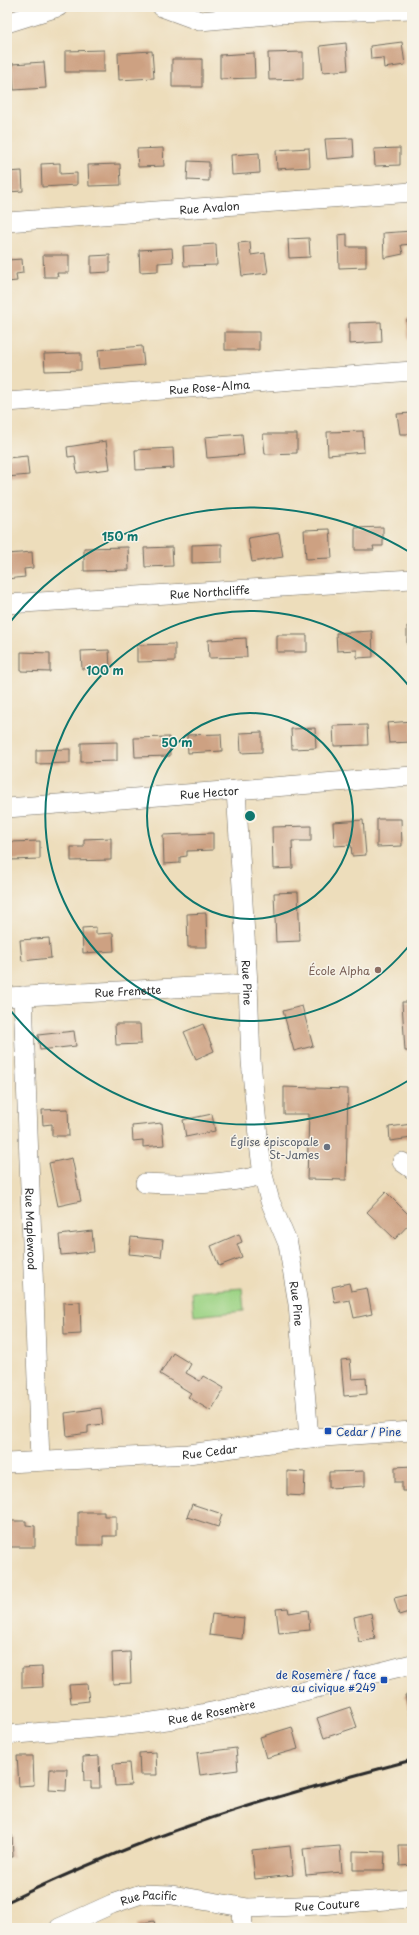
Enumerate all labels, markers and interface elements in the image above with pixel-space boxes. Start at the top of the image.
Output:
street label: Rue Avalon [179,196,240,218]
street label: Rue Rose-Alma [169,375,250,398]
text: 150 m [102,527,138,545]
street label: Rue Northcliffe [169,581,250,602]
text: 100 m [86,661,124,679]
text: 50 m [161,733,193,751]
street label: Rue Hector [179,781,240,803]
centre of rings [243,809,257,823]
street label: Rue Pine [238,959,257,1006]
place label: École Alpha [308,962,370,979]
marker: École Alpha [373,965,383,975]
street label: Rue Frenette [94,980,162,1001]
place label: Église épiscopale St-James [230,1133,319,1163]
marker: Église épiscopale St-James [322,1142,332,1152]
street label: Rue Maplewood [22,1187,42,1270]
street label: Rue Pine [286,1280,308,1327]
place label: Cedar / Pine [336,1423,401,1440]
marker: Cedar / Pine [323,1426,333,1436]
street label: Rue Cedar [182,1439,238,1463]
place label: de Rosemère / face au civique #249 [276,1666,376,1696]
marker: de Rosemère / face au civique #249 [379,1675,389,1685]
street label: Rue de Rosemère [167,1695,257,1728]
street label: Rue Pacific [118,1886,179,1909]
street label: Rue Couture [294,1893,360,1915]

